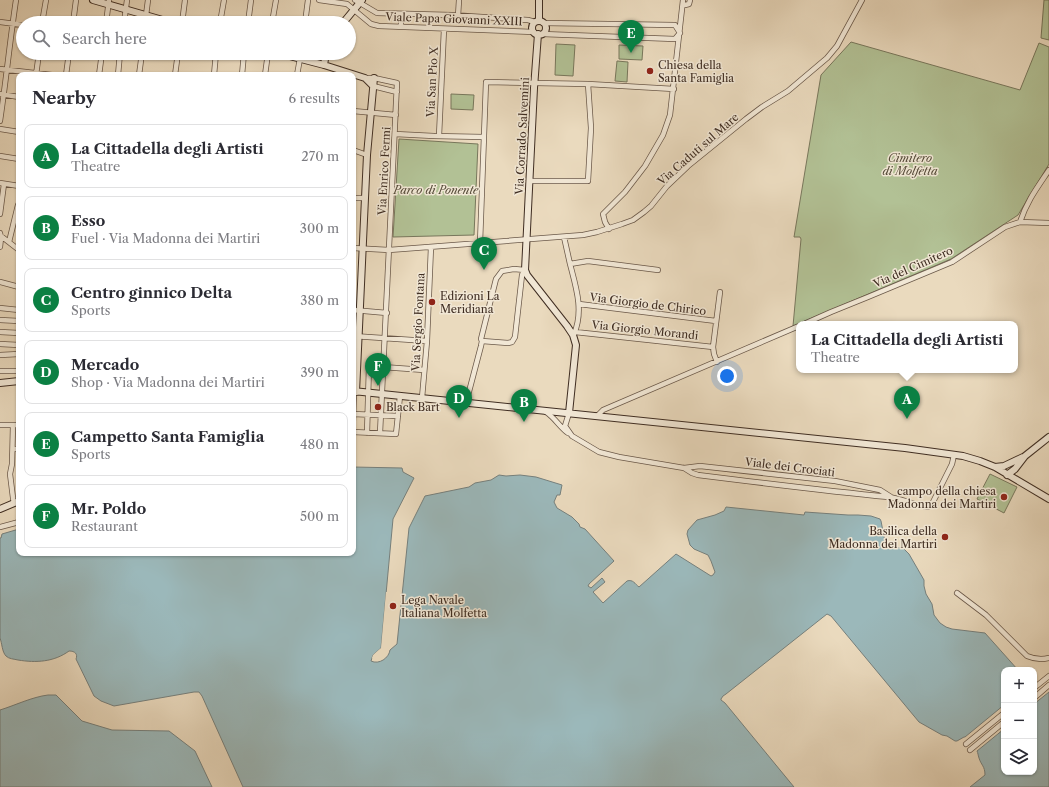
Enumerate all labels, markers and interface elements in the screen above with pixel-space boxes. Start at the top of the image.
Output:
street label: Viale Papa Giovanni XXIII [384,10,523,28]
search box [16,16,356,60]
pin: E [618,20,644,53]
icon: search [30,27,52,49]
text: Search here [62,29,147,48]
street label: Via San Pio X [423,46,441,119]
place label: Chiesa della Santa Famiglia [658,58,734,85]
marker: Chiesa della Santa Famiglia [645,66,655,76]
street label: Via Corrado Salvemini [512,76,532,196]
text: Nearby [32,88,96,108]
text: 6 results [289,90,340,106]
street label: Via Caduti sul Mare [654,110,741,189]
street label: Via Enrico Fermi [375,126,393,217]
text: La Cittadella degli Artisti [71,139,264,158]
text: A [41,148,51,164]
text: 270 m [301,148,339,164]
park label: Cimitero di Molfetta [882,151,938,178]
text: Theatre [71,158,120,174]
park label: Parco di Ponente [393,183,479,197]
text: Esso [71,211,105,230]
text: B [41,220,51,236]
text: 300 m [300,220,339,236]
text: Fuel · Via Madonna dei Martiri [71,230,260,246]
pin: C [471,237,497,270]
street label: Via del Cimitero [870,243,955,291]
street label: Via Sergio Fontana [408,272,428,373]
text: Centro ginnico Delta [71,283,232,302]
place label: Edizioni La Meridiana [440,289,500,316]
street label: Via Giorgio de Chirico [588,290,707,318]
text: C [41,292,51,308]
text: 380 m [300,292,339,308]
marker: Edizioni La Meridiana [427,297,437,307]
text: Sports [71,302,110,318]
street label: Via Giorgio Morandi [590,317,700,343]
popup [796,321,1018,373]
text: La Cittadella degli Artisti [811,330,1003,349]
text: Theatre [811,349,860,365]
pin: F [365,353,391,386]
text: Mercado [71,355,139,374]
text: D [40,364,52,380]
text: 390 m [300,364,339,380]
your location [717,366,737,386]
text: Shop · Via Madonna dei Martiri [71,374,265,390]
pin: D [446,385,472,418]
pin: A [894,386,920,419]
pin: B [511,389,537,422]
place label: Black Bart [386,400,440,414]
marker: Black Bart [373,402,383,412]
text: Campetto Santa Famiglia [71,427,264,446]
text: E [41,436,51,452]
text: 480 m [300,436,339,452]
text: Sports [71,446,110,462]
street label: Viale dei Crociati [743,454,836,480]
place label: campo della chiesa Madonna dei Martiri [888,484,997,511]
marker: campo della chiesa Madonna dei Martiri [999,492,1009,502]
text: Mr. Poldo [71,499,146,518]
text: F [42,508,50,524]
text: 500 m [300,508,339,524]
text: Restaurant [71,518,138,534]
place label: Basilica della Madonna dei Martiri [829,524,938,551]
marker: Basilica della Madonna dei Martiri [940,532,950,542]
place label: Lega Navale Italiana Molfetta [401,593,487,620]
marker: Lega Navale Italiana Molfetta [388,601,398,611]
map controls [1001,667,1037,775]
button: + [1001,667,1037,703]
button: − [1001,703,1037,739]
button: layers [1001,739,1037,775]

